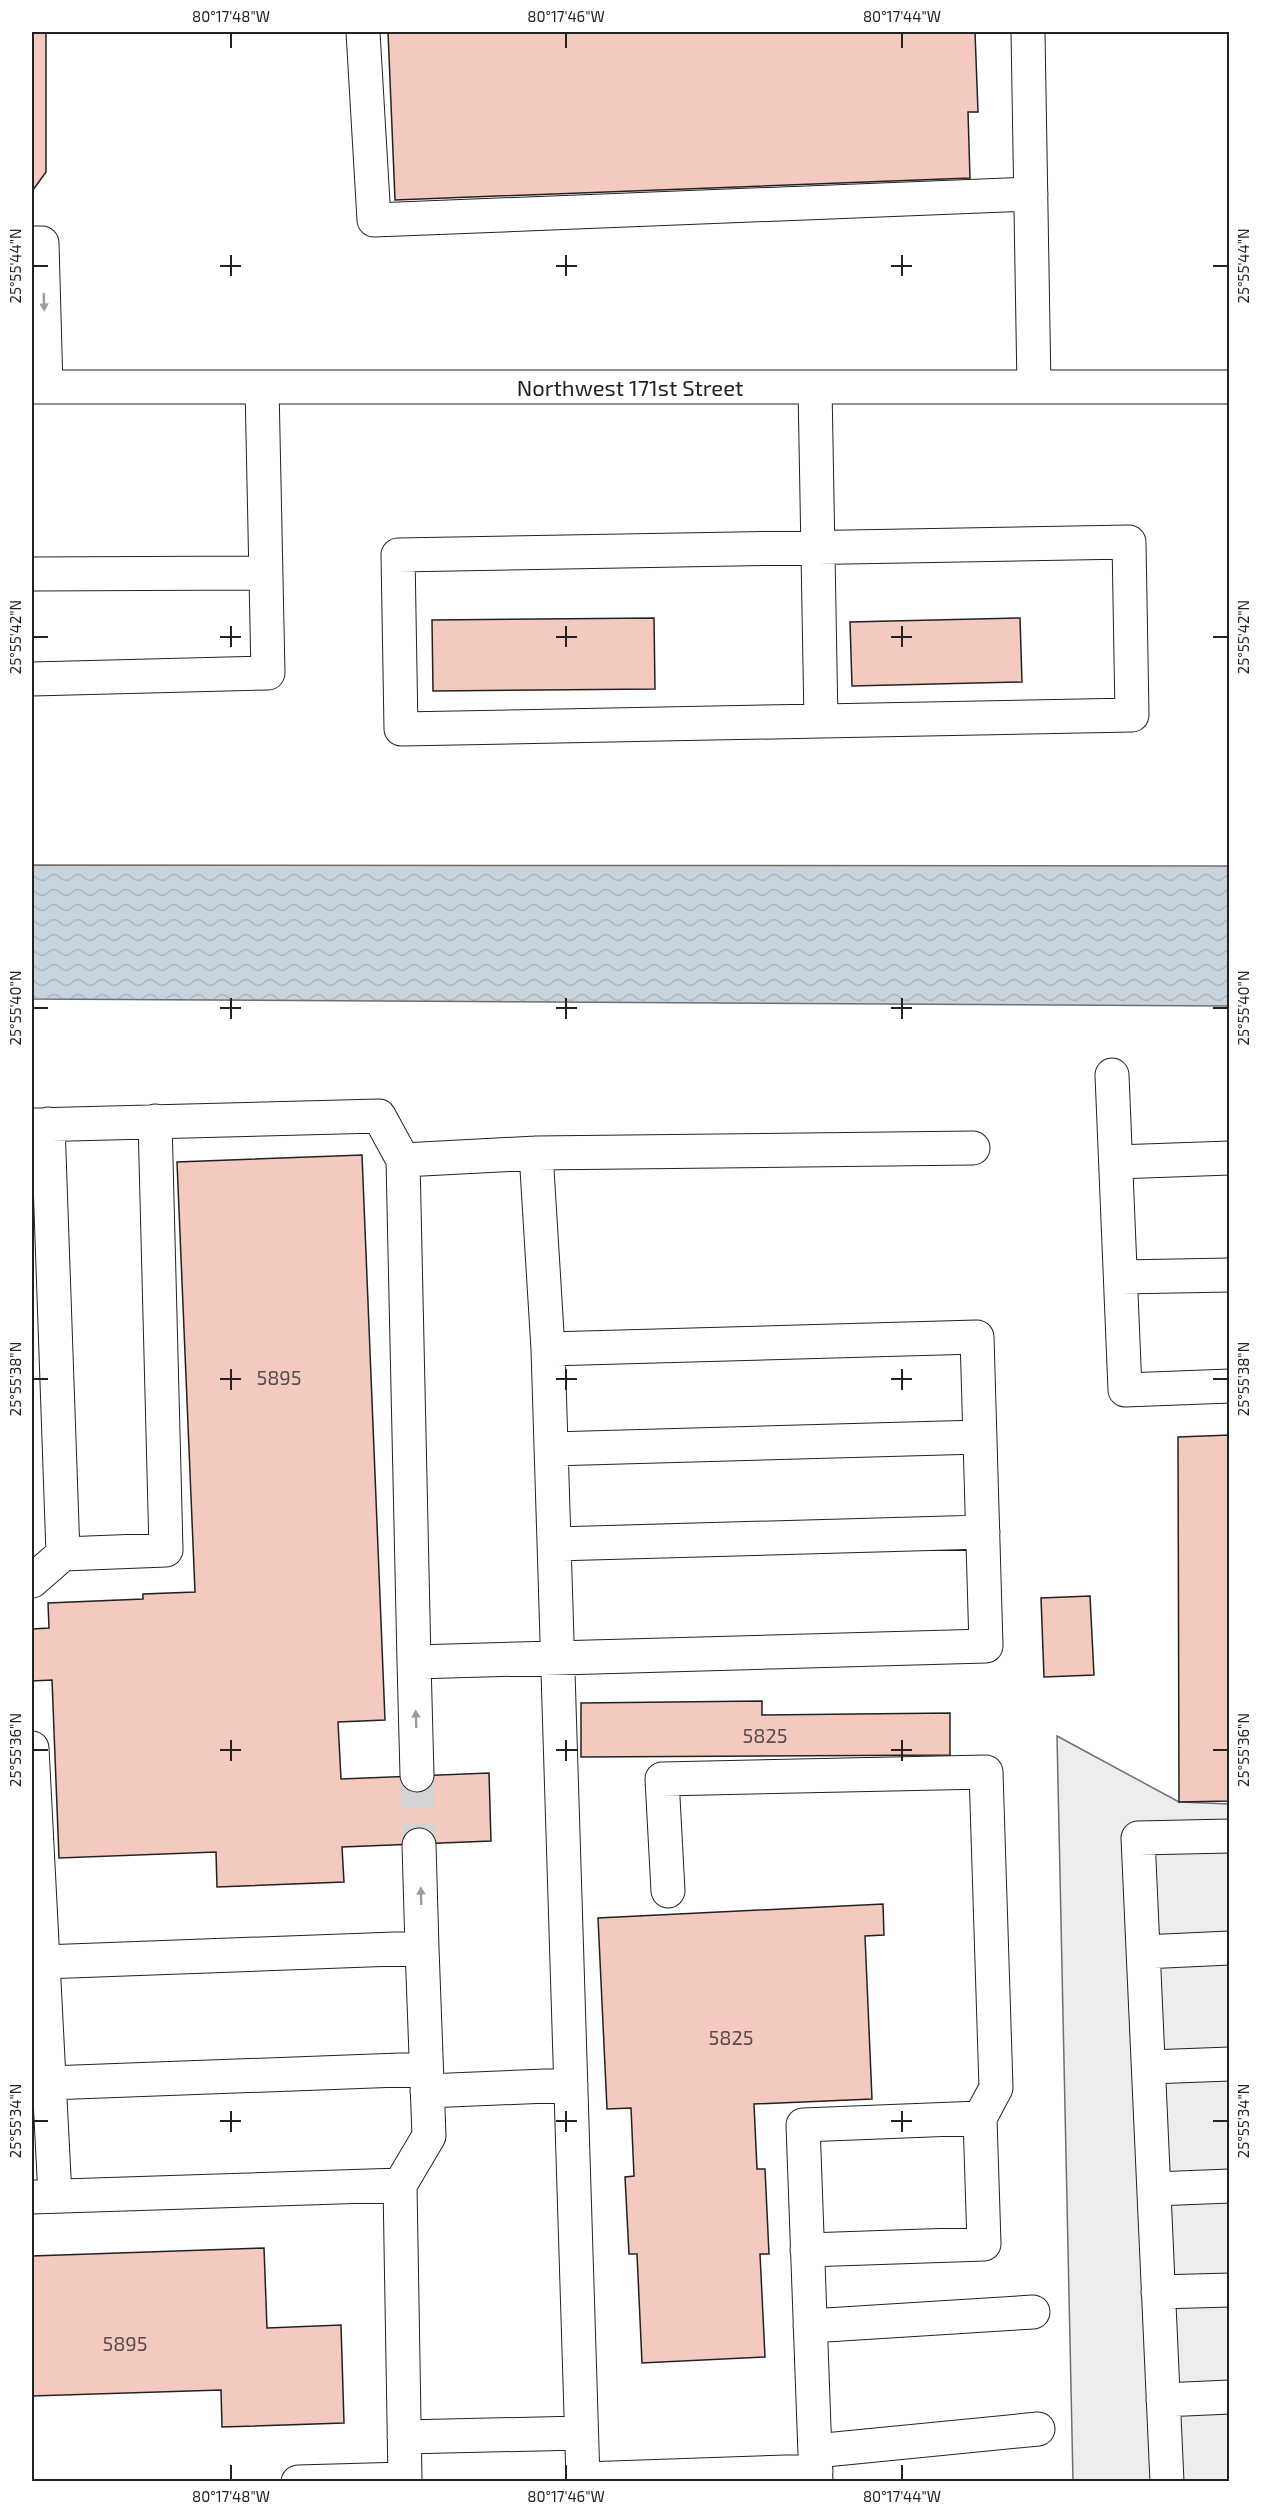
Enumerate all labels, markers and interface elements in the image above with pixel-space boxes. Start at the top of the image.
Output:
text: 80°17'48"W [192,7,270,25]
text: 80°17'46"W [527,7,605,25]
text: 80°17'44"W [863,7,941,25]
text: 25°55'44"N [6,228,24,304]
text: 25°55'44"N [1234,228,1252,304]
one-way arrow [39,292,48,311]
street label: Northwest 171st Street [517,374,743,400]
text: 25°55'42"N [6,600,24,674]
text: 25°55'42"N [1234,600,1252,674]
text: 25°55'40"N [6,971,24,1045]
text: 25°55'40"N [1234,971,1252,1045]
text: 25°55'38"N [6,1342,24,1416]
text: 25°55'38"N [1234,1342,1252,1416]
house number: 5895 [256,1365,302,1389]
one-way arrow [411,1709,420,1728]
text: 25°55'36"N [6,1713,24,1787]
text: 25°55'36"N [1234,1713,1252,1787]
house number: 5825 [743,1723,787,1747]
one-way arrow [416,1887,425,1906]
house number: 5825 [709,2025,753,2049]
text: 25°55'34"N [6,2084,24,2158]
text: 25°55'34"N [1234,2084,1252,2158]
house number: 5895 [102,2331,148,2355]
text: 80°17'48"W [192,2487,270,2505]
text: 80°17'46"W [527,2487,605,2505]
text: 80°17'44"W [863,2487,941,2505]

